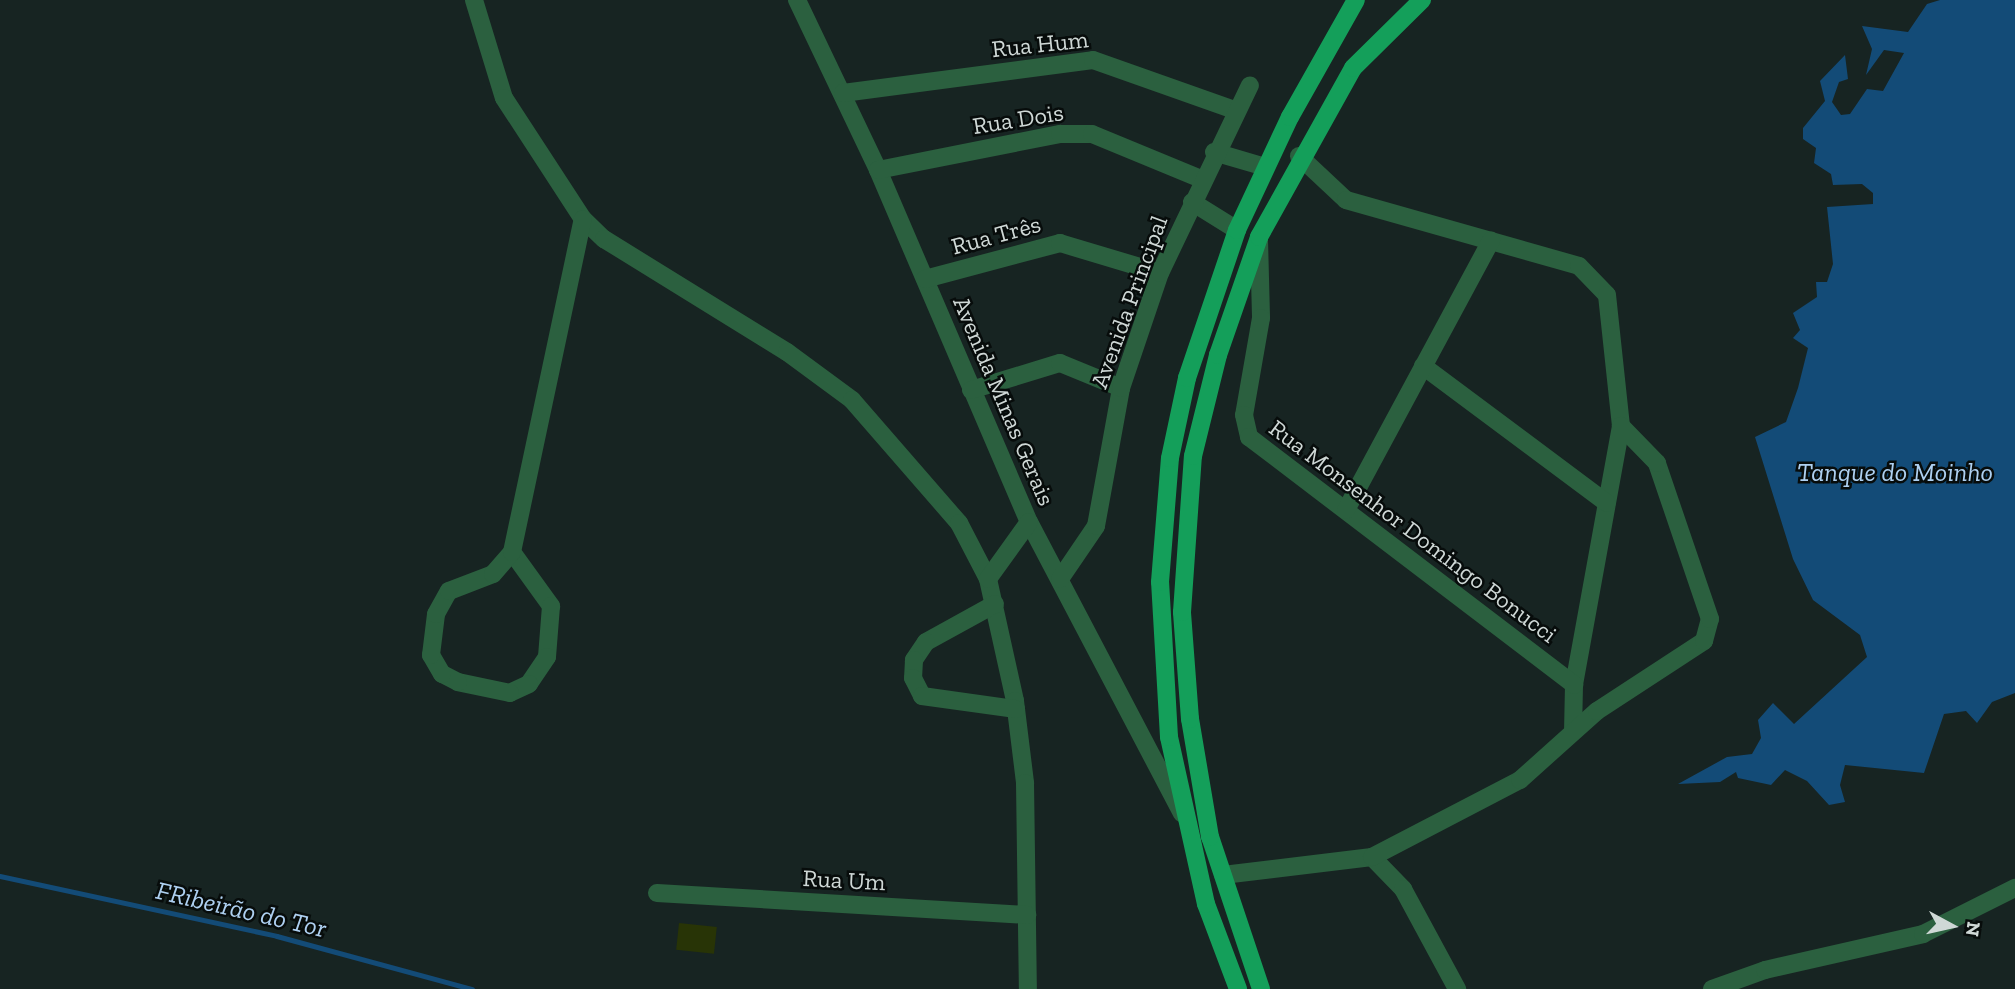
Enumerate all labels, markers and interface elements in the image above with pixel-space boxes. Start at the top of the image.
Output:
street label: Rua Hum [990,25,1090,63]
street label: Rua Dois [970,98,1066,140]
street label: Rua Três [948,209,1044,261]
street label: Avenida Principal [1084,212,1174,392]
street label: Avenida Minas Gerais [947,292,1061,510]
street label: Rua Monsenhor Domingo Bonucci [1263,413,1563,649]
water label: Tanque do Moinho [1797,457,1993,489]
street label: Rua Um [802,863,886,897]
water label: FRibeirão do Tor [152,875,330,945]
north arrow [1917,891,1987,961]
text: N [1961,920,1986,938]

